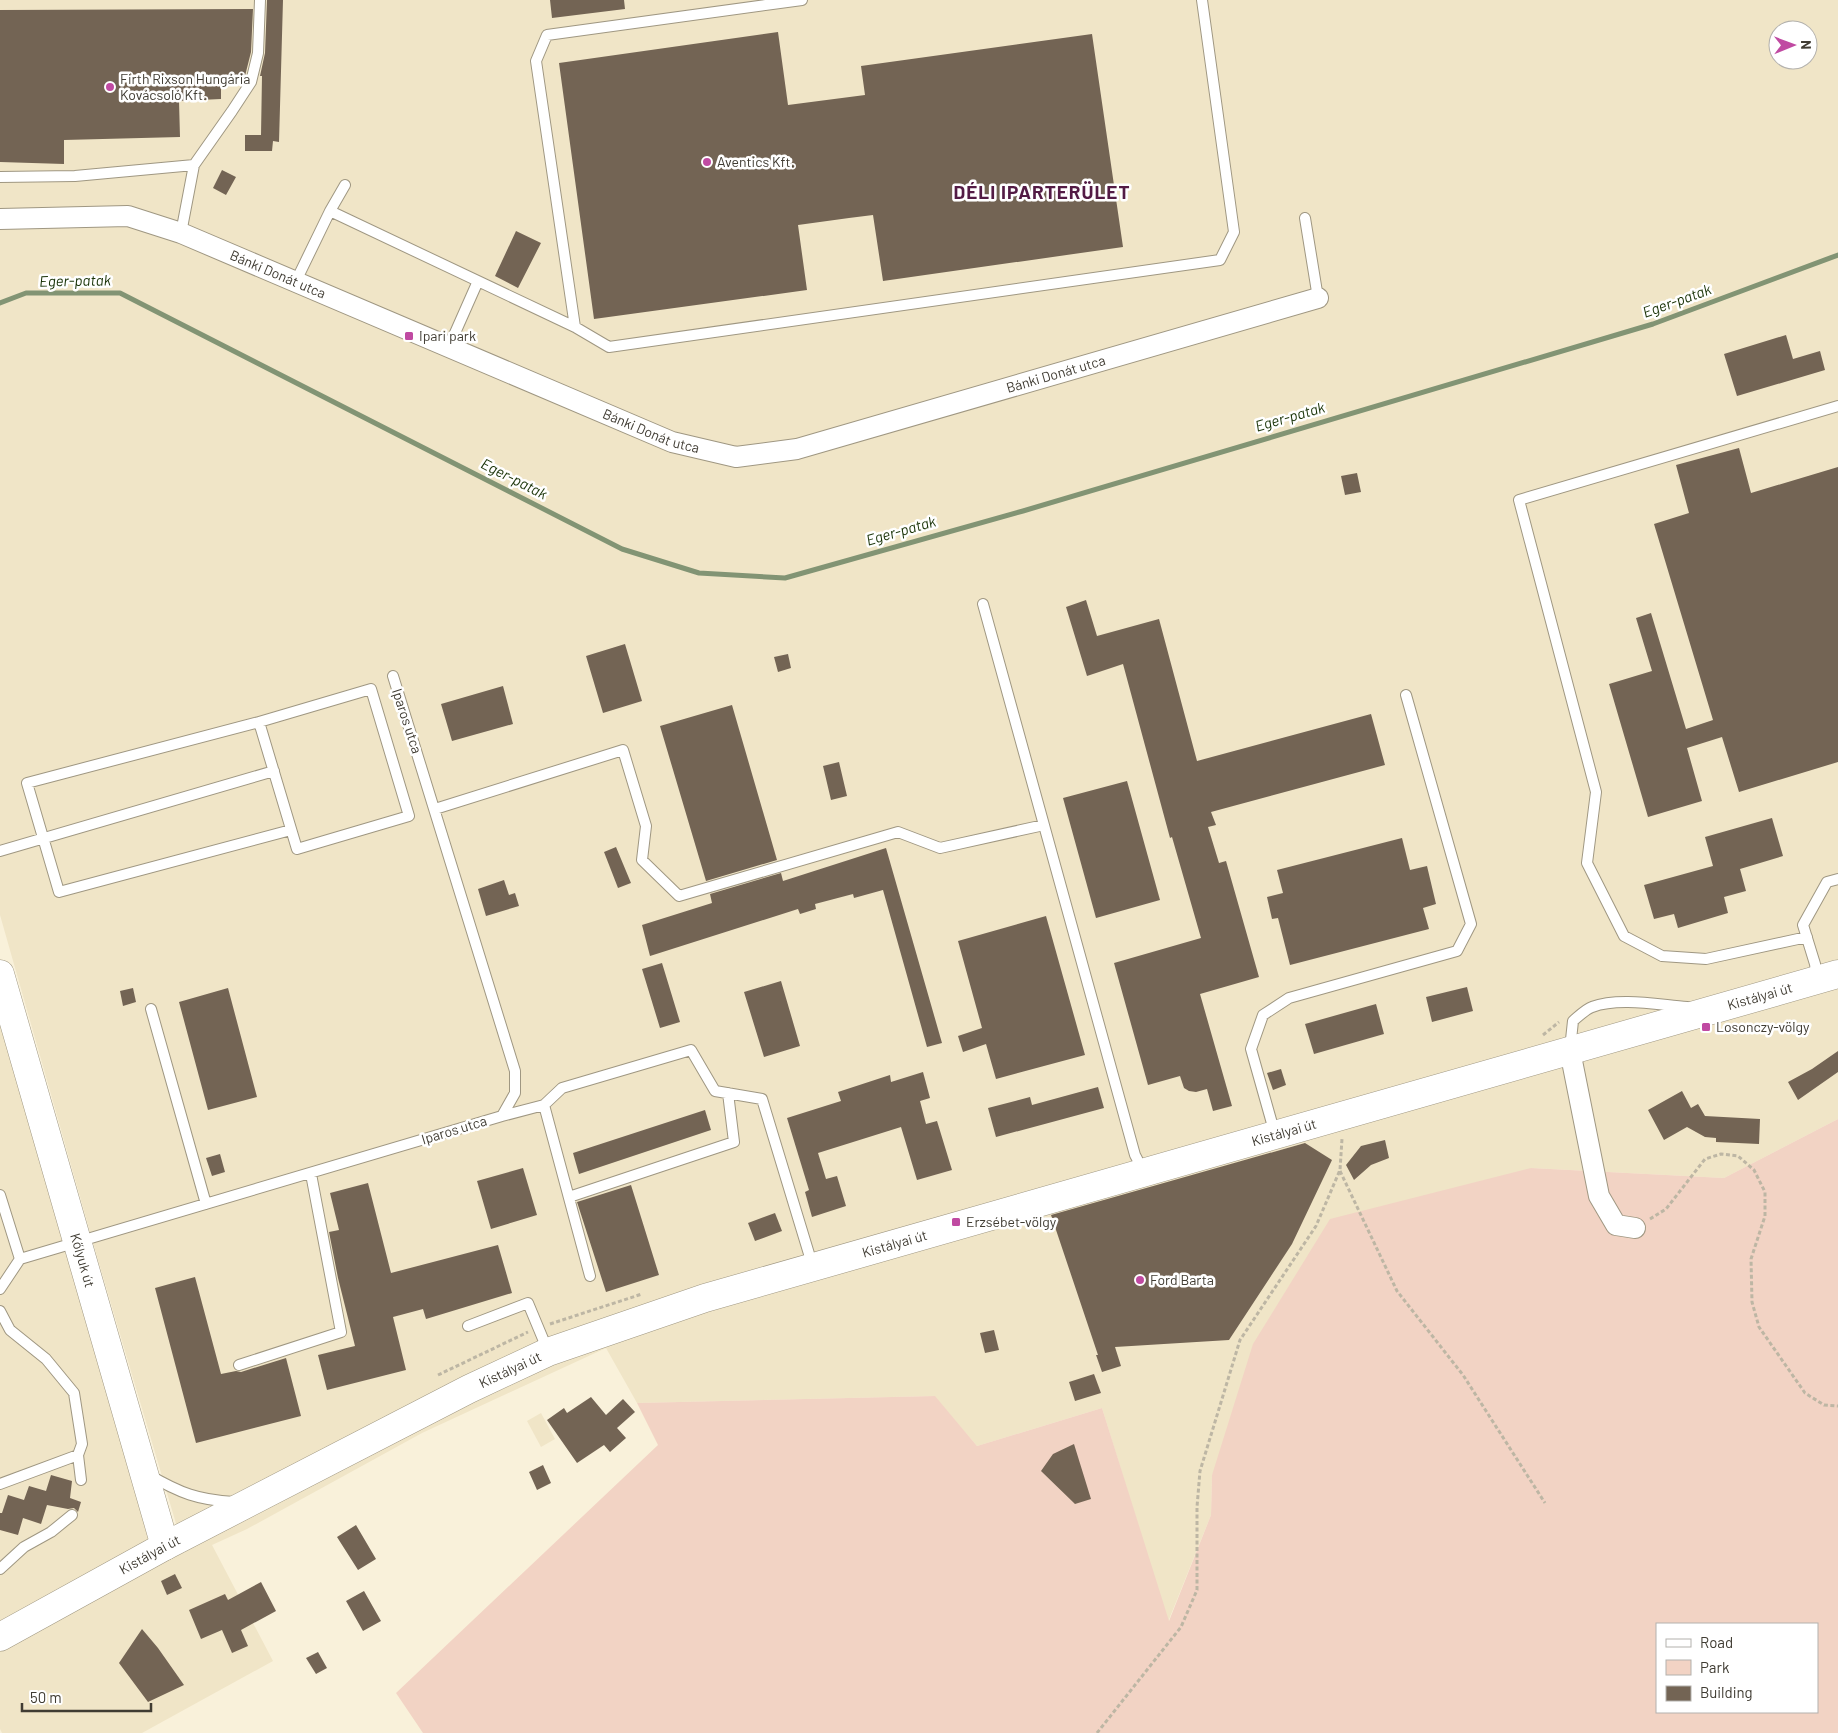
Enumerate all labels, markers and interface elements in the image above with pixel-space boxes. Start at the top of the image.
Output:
north arrow [1768,20,1818,70]
text: N [1798,40,1815,50]
place label: Firth Rixson Hungária Kovácsoló Kft. [120,70,250,103]
marker: Firth Rixson Hungária Kovácsoló Kft. [104,81,116,93]
place label: Aventics Kft. [717,153,795,170]
marker: Aventics Kft. [701,156,713,168]
district label: DÉLI IPARTERÜLET [953,180,1131,203]
street label: Bánki Donát utca [228,246,329,302]
water label: Eger-patak [39,270,112,290]
water label: Eger-patak [1640,279,1714,321]
place label: Ipari park [419,327,476,344]
marker: Ipari park [403,330,415,342]
street label: Bánki Donát utca [1004,351,1107,396]
water label: Eger-patak [1253,397,1327,435]
street label: Bánki Donát utca [600,405,701,456]
water label: Eger-patak [478,454,551,503]
water label: Eger-patak [864,511,938,549]
street label: Iparos utca [389,686,426,756]
street label: Kistályai út [1725,978,1794,1013]
place label: Losonczy-völgy [1716,1018,1810,1035]
marker: Losonczy-völgy [1700,1021,1712,1033]
street label: Iparos utca [419,1112,489,1148]
street label: Kistályai út [1249,1115,1318,1149]
place label: Erzsébet-völgy [966,1213,1057,1230]
marker: Erzsébet-völgy [950,1216,962,1228]
street label: Kistályai út [860,1226,929,1261]
street label: Kőlyuk út [67,1231,99,1289]
place label: Ford Barta [1150,1271,1214,1288]
marker: Ford Barta [1134,1274,1146,1286]
street label: Kistályai út [476,1347,544,1391]
street label: Kistályai út [116,1531,183,1578]
legend [1656,1623,1818,1713]
text: Road [1700,1633,1733,1651]
text: Park [1700,1658,1730,1676]
scale bar [22,1680,151,1712]
text: Building [1700,1683,1753,1701]
text: 50 m [30,1688,62,1706]

